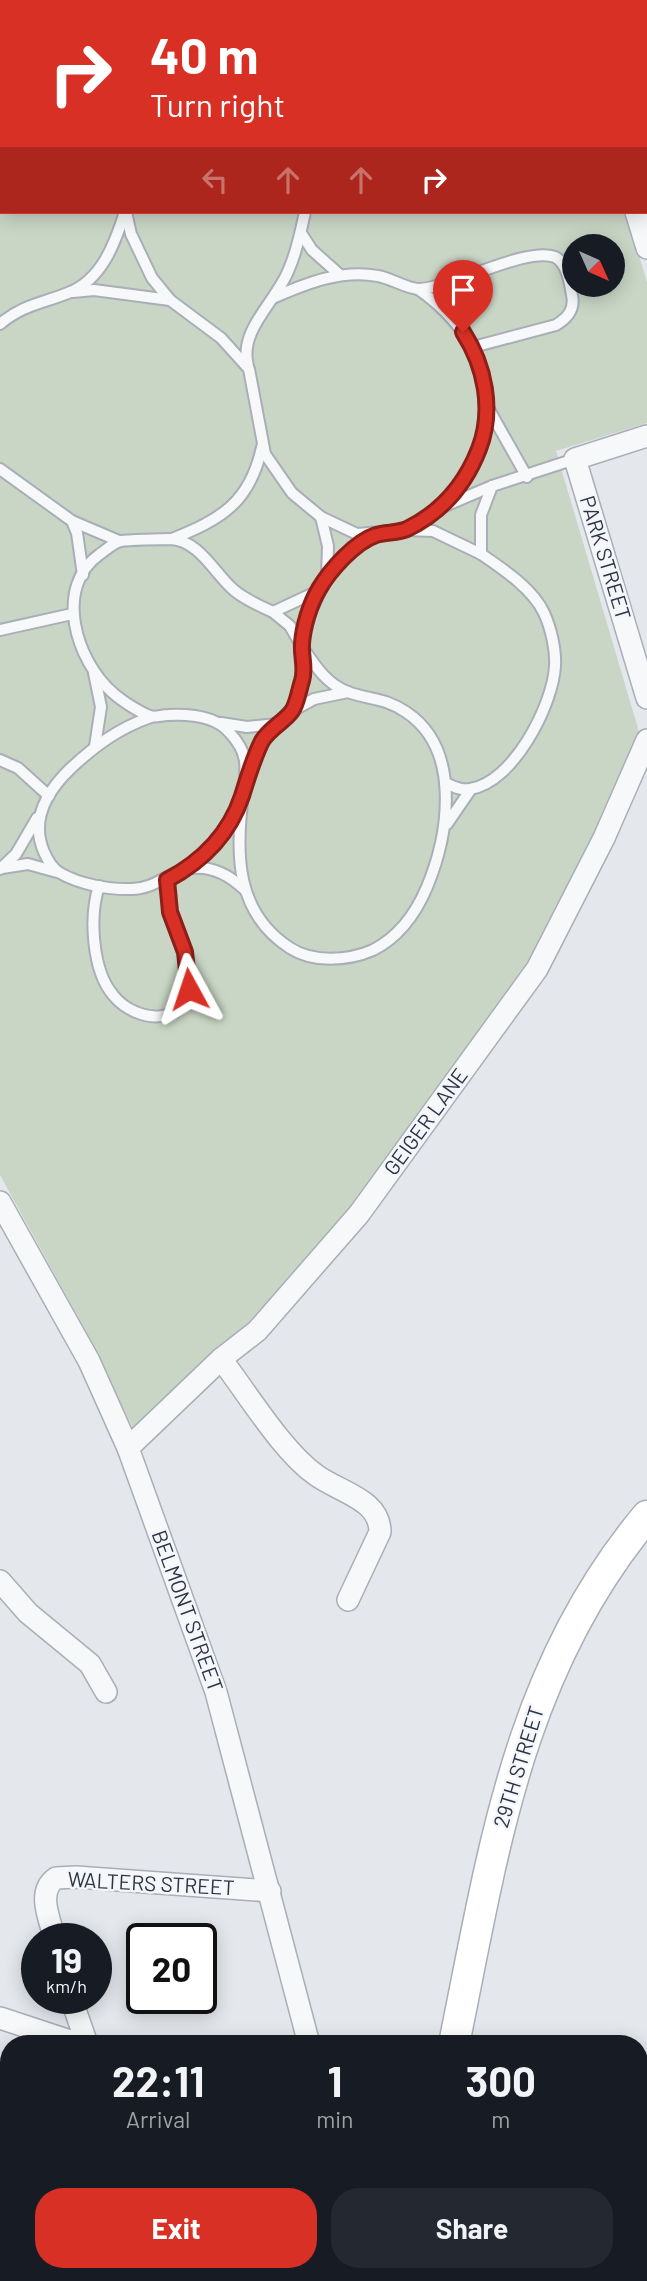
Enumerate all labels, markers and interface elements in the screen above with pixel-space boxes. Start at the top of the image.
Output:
text: 40 m [150,25,258,84]
icon: right [35,28,126,119]
text: Turn right [150,85,285,123]
icon: left [196,161,234,199]
icon: ahead [269,161,307,199]
icon: ahead [342,161,380,199]
icon: right [415,161,453,199]
north arrow [562,234,625,298]
map controls [562,234,625,297]
pin [433,260,493,332]
icon: arrive [444,271,482,309]
street label: PARK STREET [576,492,637,623]
position arrow [152,952,226,1026]
street label: GEIGER LANE [378,1063,472,1179]
street label: BELMONT STREET [148,1526,229,1695]
street label: 29TH STREET [487,1703,548,1830]
street label: WALTERS STREET [67,1866,235,1899]
speed limit sign: 20 [126,1923,217,2014]
text: 19 [51,1938,82,1980]
text: km/h [46,1975,87,1997]
text: 22:11 [112,2055,204,2105]
text: 1 [327,2055,342,2105]
text: 300 [465,2055,536,2105]
text: Arrival [126,2105,190,2133]
text: min [316,2105,354,2133]
text: m [491,2105,510,2133]
button: Exit [35,2188,317,2268]
button: Share [331,2188,613,2268]

